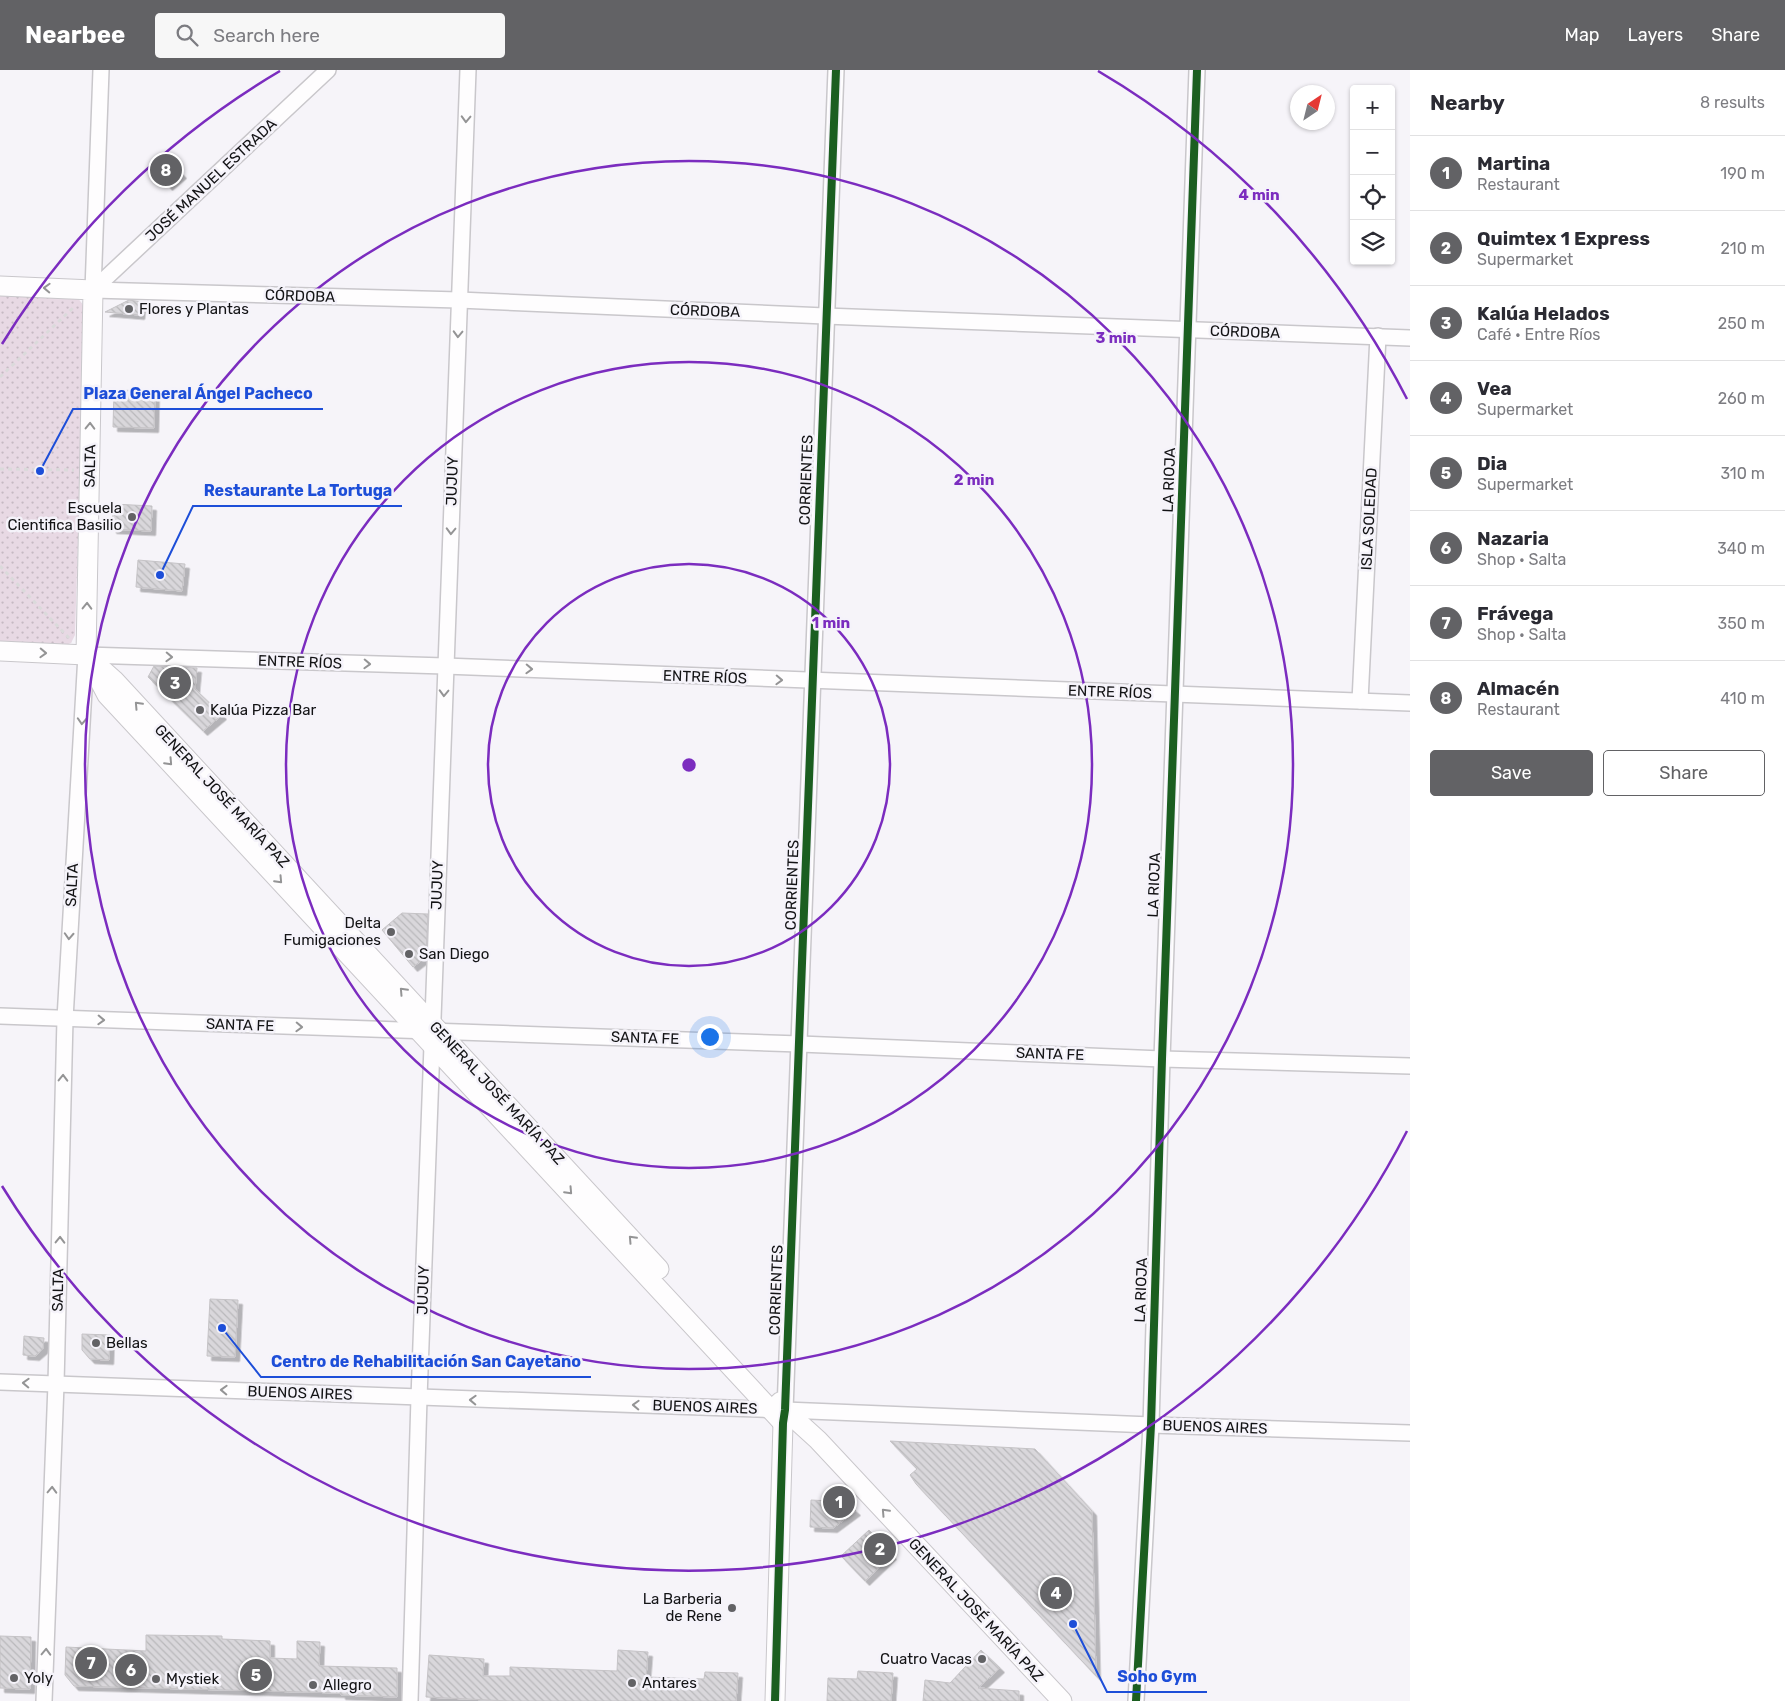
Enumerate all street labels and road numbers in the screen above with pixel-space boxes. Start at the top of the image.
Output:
street label: JOSÉ MANUEL ESTRADA [142,115,280,245]
street label: CÓRDOBA [264,286,336,306]
street label: CÓRDOBA [669,301,741,321]
street label: CÓRDOBA [1209,322,1281,342]
street label: CORRIENTES [795,434,817,526]
street label: SALTA [81,444,99,488]
street label: LA RIOJA [1159,447,1179,513]
street label: JUJUY [442,456,462,506]
street label: ISLA SOLEDAD [1357,467,1381,571]
street label: ENTRE RÍOS [258,652,342,672]
street label: ENTRE RÍOS [663,667,747,687]
street label: ENTRE RÍOS [1068,682,1152,702]
street label: GENERAL JOSÉ MARÍA PAZ [151,721,293,871]
street label: CORRIENTES [781,839,803,931]
street label: LA RIOJA [1144,852,1164,918]
street label: JUJUY [427,860,447,910]
street label: SALTA [62,863,82,907]
street label: SANTA FE [206,1015,274,1035]
street label: GENERAL JOSÉ MARÍA PAZ [426,1018,568,1168]
street label: SANTA FE [611,1028,679,1048]
street label: SANTA FE [1016,1044,1084,1064]
street label: CORRIENTES [765,1244,787,1336]
street label: LA RIOJA [1131,1257,1151,1323]
street label: JUJUY [413,1265,433,1315]
street label: SALTA [49,1268,67,1312]
street label: BUENOS AIRES [247,1382,353,1404]
street label: BUENOS AIRES [652,1396,758,1418]
street label: BUENOS AIRES [1162,1416,1268,1438]
street label: GENERAL JOSÉ MARÍA PAZ [905,1535,1047,1685]

